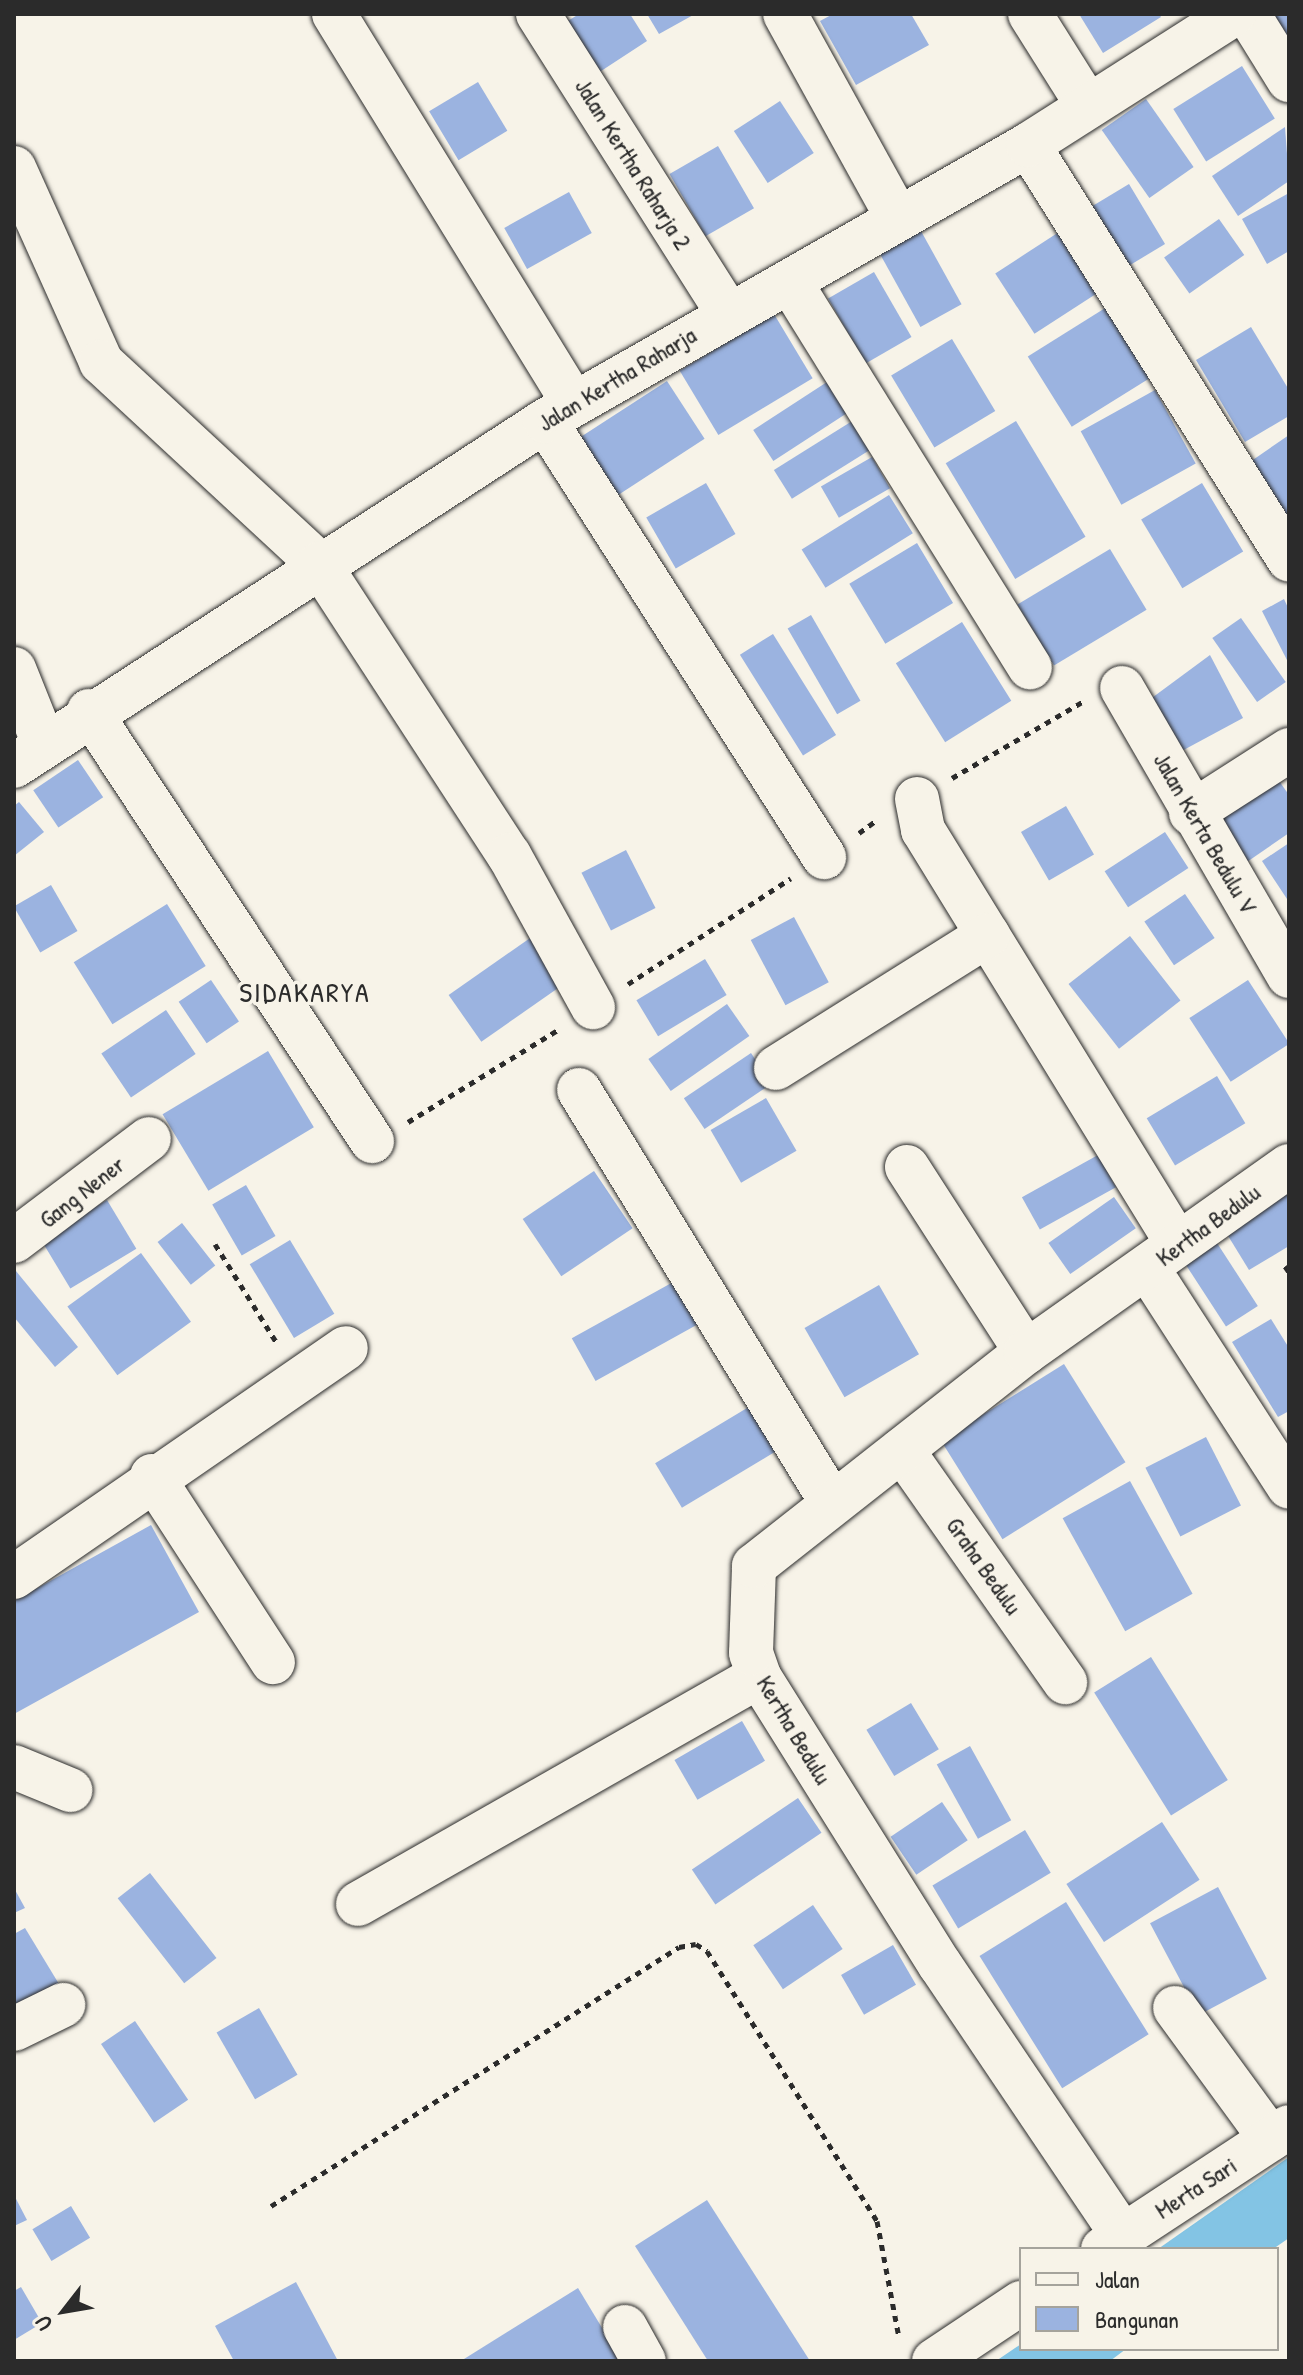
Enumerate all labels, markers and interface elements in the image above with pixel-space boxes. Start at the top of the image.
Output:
street label: Jalan Kertha Raharja 2 [569,73,697,255]
street label: Jalan Kertha Raharja [533,321,701,437]
street label: Jalan Kerta Bedulu V [1147,748,1263,918]
district label: SIDAKARYA [239,975,371,1009]
street label: Gang Nener [34,1150,130,1234]
street label: Kertha Bedulu [1150,1178,1266,1272]
street label: Graha Bedulu [940,1512,1028,1620]
street label: Kertha Bedulu [750,1671,838,1789]
street label: Merta Sari [1150,2151,1242,2225]
legend [1019,2247,1279,2351]
text: Jalan [1095,2263,1140,2295]
north arrow [24,2271,104,2351]
text: Bangunan [1095,2303,1179,2335]
text: U [27,2310,59,2336]

